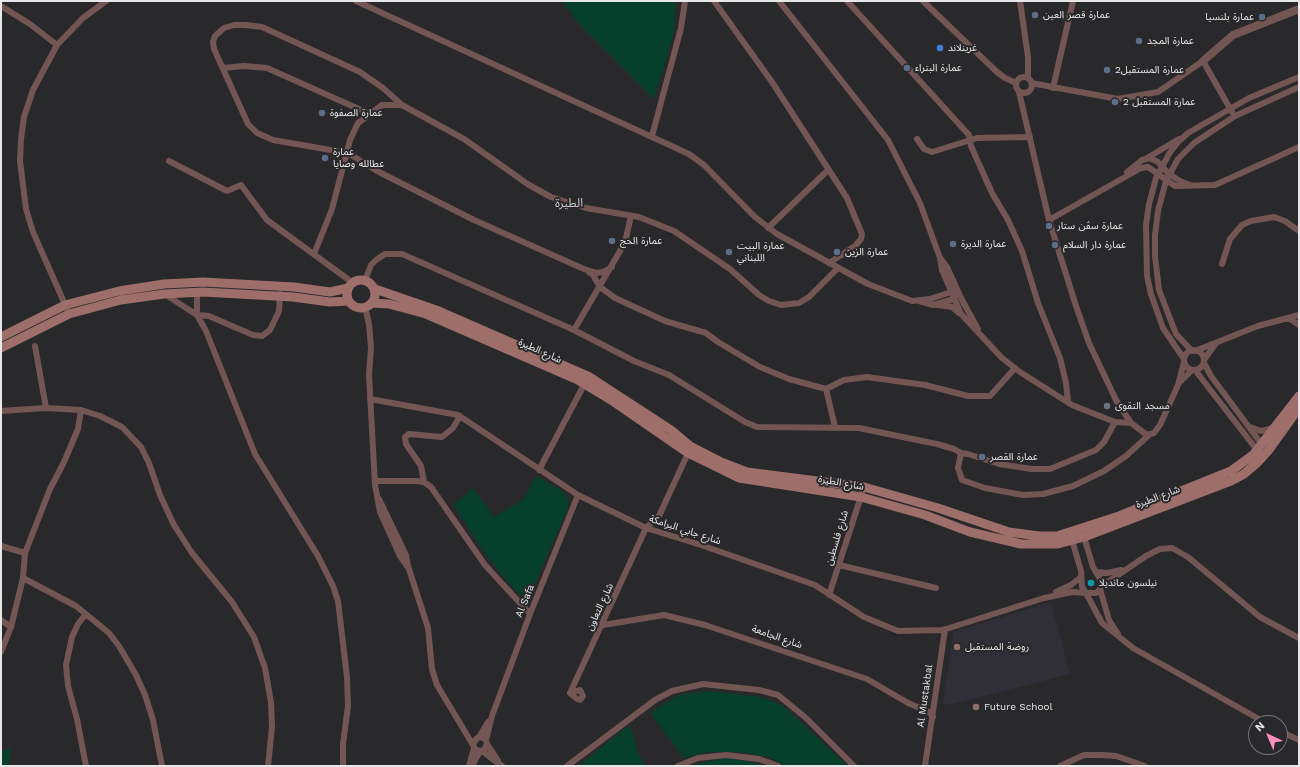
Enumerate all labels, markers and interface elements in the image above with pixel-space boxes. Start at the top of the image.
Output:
place label: عمارة قصر العين [1043,9,1110,21]
marker: عمارة قصر العين [1030,10,1040,20]
place label: عمارة بلنسيا [1205,11,1254,23]
marker: عمارة بلنسيا [1257,12,1267,22]
place label: عمارة المجد [1147,35,1194,47]
marker: عمارة المجد [1134,36,1144,46]
place label: غرينلاند [948,42,977,54]
marker: غرينلاند [935,43,945,53]
place label: عمارة البتراء [915,62,962,74]
marker: عمارة البتراء [902,63,912,73]
place label: عمارة المستقبل2 [1115,64,1184,76]
marker: عمارة المستقبل2 [1102,65,1112,75]
place label: عمارة المستقبل 2 [1123,96,1195,108]
marker: عمارة المستقبل 2 [1110,97,1120,107]
place label: عمارة الصفوة [330,107,383,119]
marker: عمارة الصفوة [317,108,327,118]
place label: عمارة عطالله وصايا [333,146,384,170]
marker: عمارة عطالله وصايا [320,153,330,163]
district label: الطيرة [555,196,583,210]
place label: عمارة سڤن ستار [1057,220,1123,232]
marker: عمارة سڤن ستار [1044,221,1054,231]
place label: عمارة الحج [620,235,662,247]
marker: عمارة الحج [607,236,617,246]
place label: عمارة الديرة [961,238,1006,250]
marker: عمارة الديرة [948,239,958,249]
place label: عمارة دار السلام [1063,239,1126,251]
place label: عمارة البيت اللبناني [737,240,785,264]
marker: عمارة دار السلام [1050,240,1060,250]
place label: عمارة الزين [845,246,888,258]
marker: عمارة البيت اللبناني [724,247,734,257]
marker: عمارة الزين [832,247,842,257]
street label: شارع الطيرة [516,336,564,366]
place label: مسجد التقوى [1115,400,1170,412]
marker: مسجد التقوى [1102,401,1112,411]
place label: عمارة القصر [990,451,1038,463]
marker: عمارة القصر [977,452,987,462]
street label: شارع الطيرة [817,473,865,493]
street label: شارع الطيرة [1134,483,1182,511]
street label: شارع فلسطين [823,509,851,567]
street label: شارع جابي البرامكة [648,513,722,547]
place label: نيلسون مانديلا [1099,577,1157,589]
marker: نيلسون مانديلا [1086,578,1096,588]
street label: شارع التعاون [584,581,616,633]
street label: Al Safa [513,583,537,619]
street label: شارع الجامعة [750,623,804,651]
place label: روضة المستقبل [965,641,1029,653]
marker: روضة المستقبل [952,642,962,652]
street label: Al Mustakbal [915,664,935,728]
place label: Future School [984,701,1053,713]
marker: Future School [971,702,981,712]
north arrow [1248,715,1288,755]
text: N [1253,719,1267,734]

